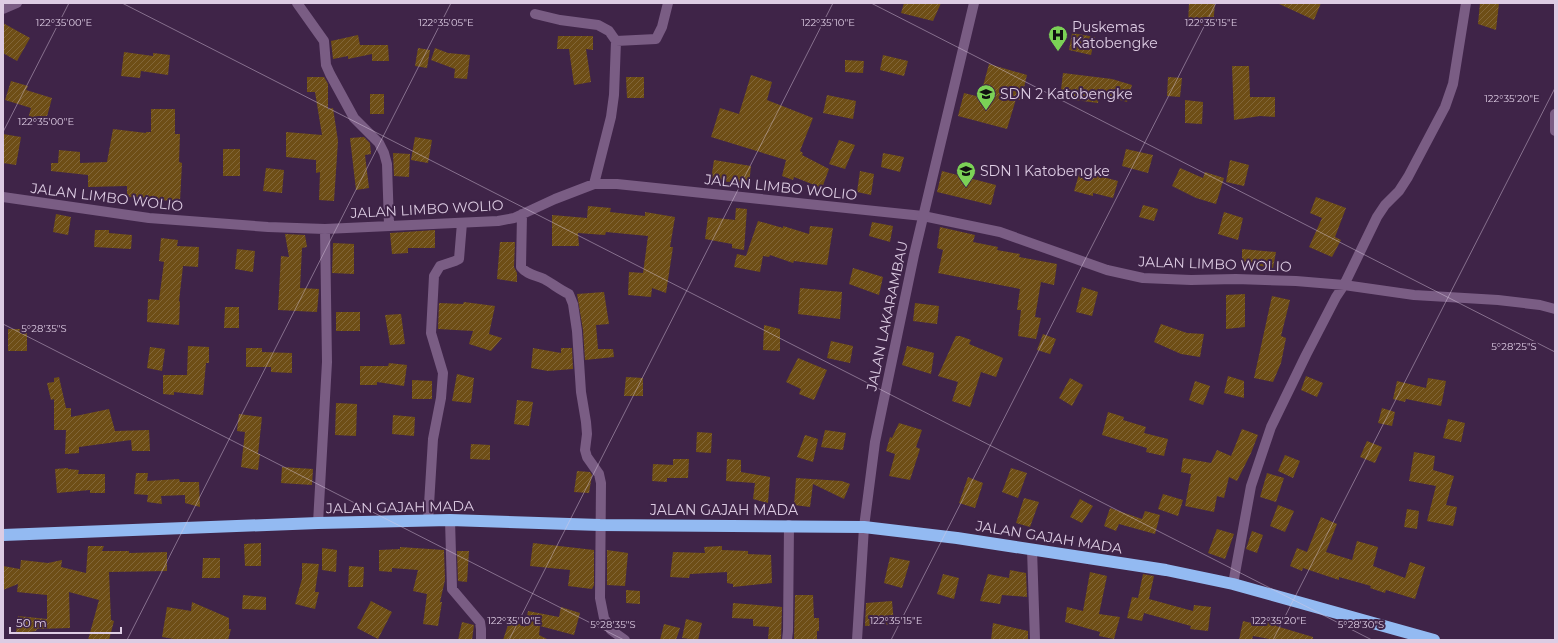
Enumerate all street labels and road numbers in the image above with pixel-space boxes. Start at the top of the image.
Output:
street label: JALAN LIMBO WOLIO [703,170,858,204]
street label: JALAN LIMBO WOLIO [29,179,184,215]
street label: JALAN LIMBO WOLIO [349,196,504,222]
street label: JALAN LAKARAMBAU [862,239,912,394]
street label: JALAN LIMBO WOLIO [1137,252,1292,276]
street label: JALAN GAJAH MADA [325,497,475,517]
street label: JALAN GAJAH MADA [649,501,799,519]
street label: JALAN GAJAH MADA [974,516,1124,558]

